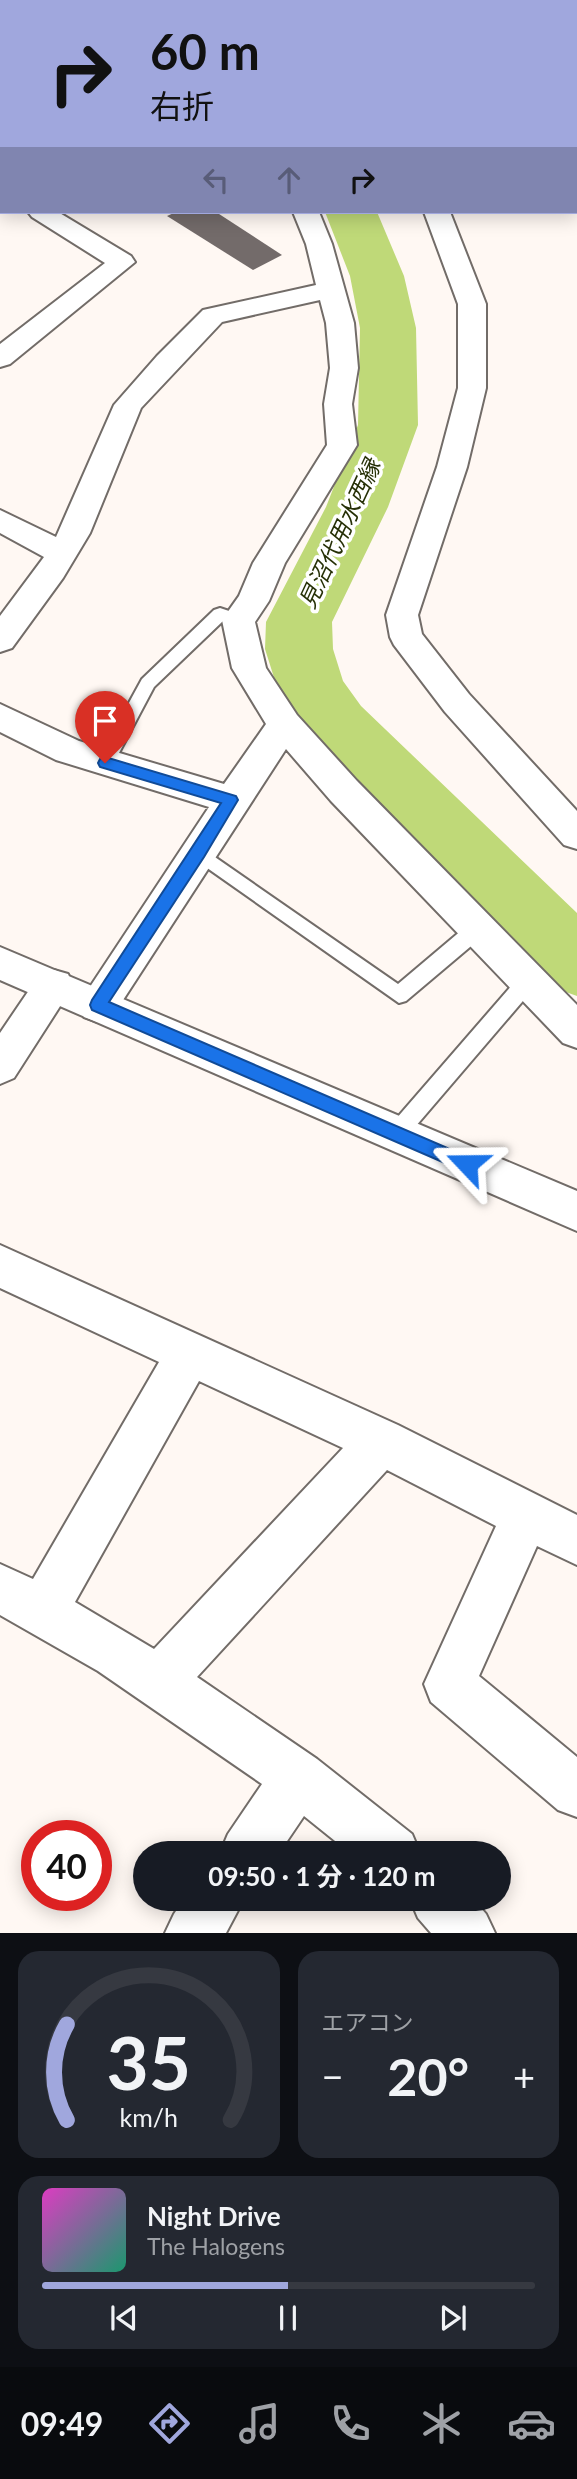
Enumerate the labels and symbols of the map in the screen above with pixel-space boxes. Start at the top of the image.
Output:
water label: 見沼代用水西縁 [292,452,387,612]
pin [75,691,135,763]
position arrow [430,1127,504,1201]
speed limit sign: 40 [21,1820,112,1911]

